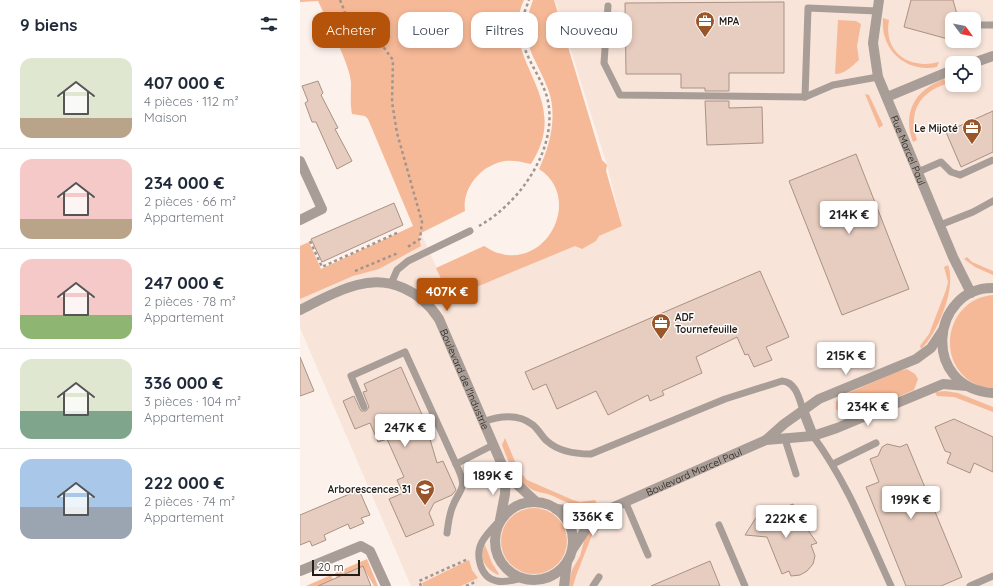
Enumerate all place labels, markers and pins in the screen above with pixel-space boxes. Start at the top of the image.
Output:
office icon: MPA [694,10,716,38]
place label: MPA [719,15,740,28]
office icon: Le Mijoté [961,117,983,145]
place label: Le Mijoté [914,122,958,135]
pin: 214K € [816,201,882,235]
pin: 407K € [414,278,480,312]
place label: ADF Tournefeuille [675,311,738,336]
office icon: ADF Tournefeuille [650,312,672,340]
pin: 215K € [813,342,879,376]
pin: 234K € [835,393,901,427]
pin: 247K € [372,414,438,448]
pin: 189K € [460,462,526,496]
school or university icon: Arborescences 31 [414,478,436,506]
place label: Arborescences 31 [328,483,411,496]
pin: 199K € [878,486,944,520]
pin: 336K € [560,503,626,537]
pin: 222K € [753,505,819,539]

